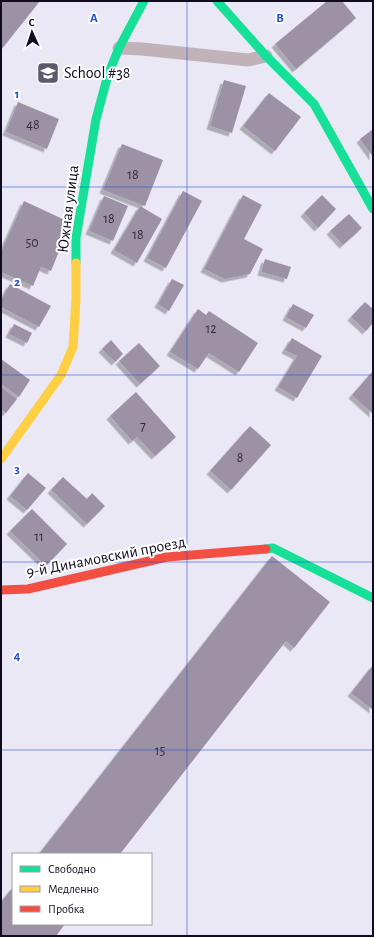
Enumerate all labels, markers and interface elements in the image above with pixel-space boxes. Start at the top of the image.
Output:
north arrow [12,12,52,52]
text: A [90,12,98,25]
text: B [276,12,284,25]
text: С [28,17,35,28]
school or university icon: School #38 [35,60,61,86]
place label: School #38 [64,65,130,81]
text: 1 [15,88,19,101]
house number: 48 [26,118,40,132]
street label: Южная улица [55,164,82,254]
house number: 18 [127,168,139,182]
house number: 18 [103,212,115,226]
house number: 18 [132,228,144,242]
house number: 50 [25,236,39,250]
text: 2 [14,276,20,289]
house number: 12 [205,322,217,336]
house number: 7 [140,419,146,433]
house number: 8 [237,451,243,465]
text: 3 [14,463,20,476]
house number: 11 [34,530,44,544]
street label: 9-й Динамовский проезд [25,534,187,580]
text: 4 [14,650,21,663]
house number: 15 [155,744,165,758]
legend [12,853,152,925]
text: Свободно [48,863,96,875]
text: Медленно [48,883,99,895]
text: Пробка [48,903,85,915]

